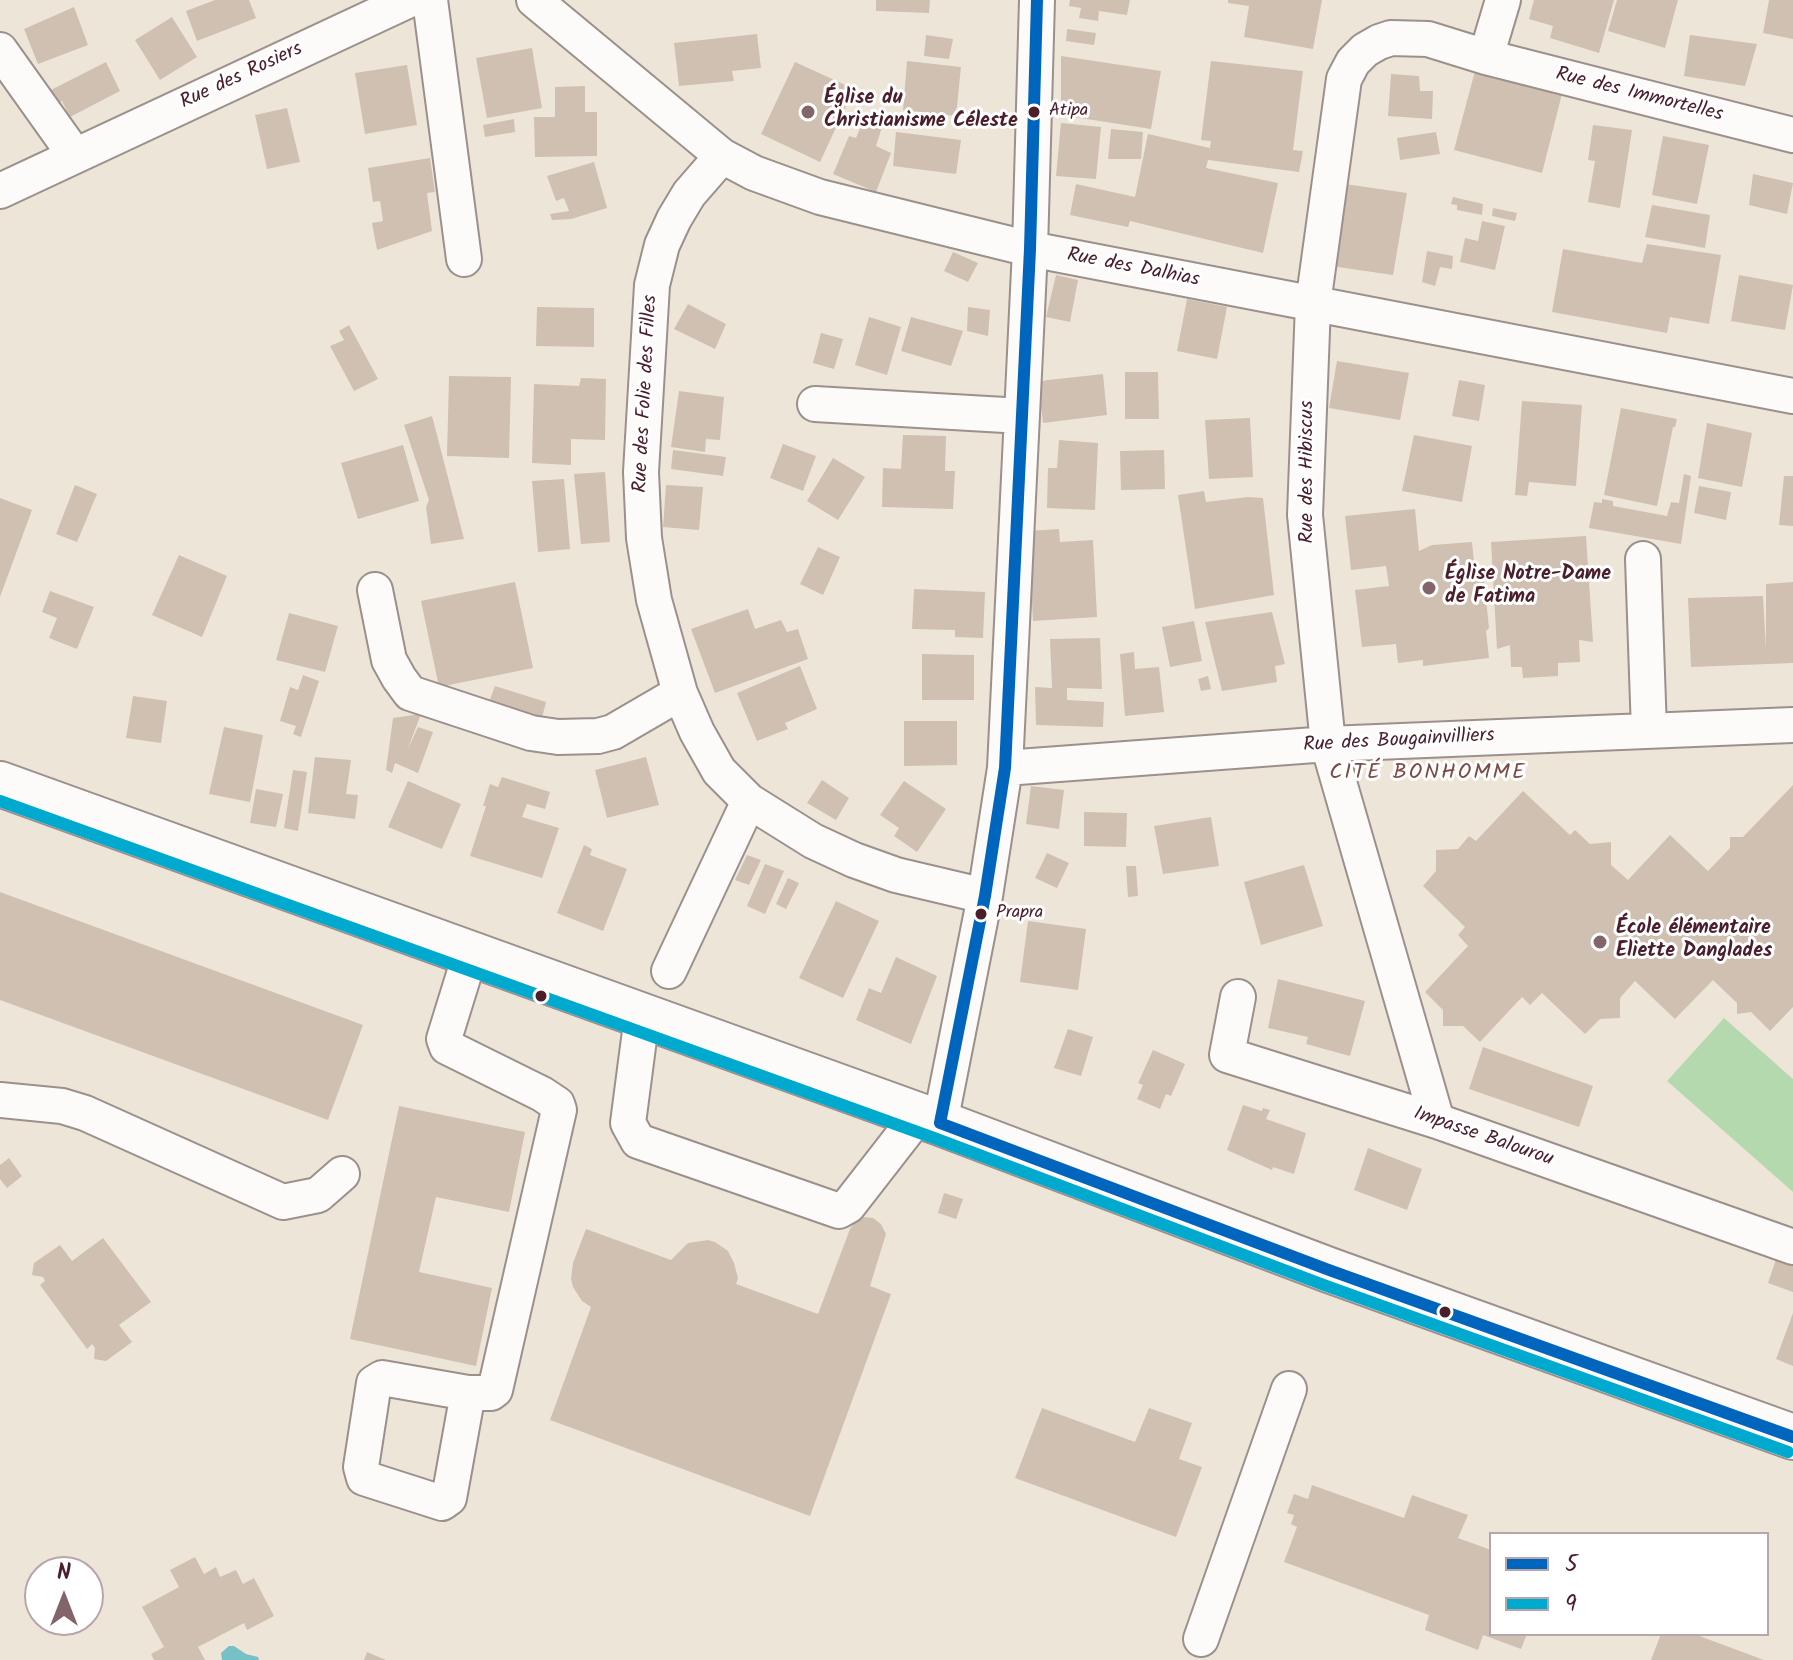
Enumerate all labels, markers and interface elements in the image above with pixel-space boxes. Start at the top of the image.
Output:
street label: Rue des Rosiers [177,38,307,116]
street label: Rue des Immortelles [1553,64,1725,128]
place label: Église du Christianisme Céleste [824,88,1018,135]
place label: Atipa [1049,101,1088,123]
marker: Église du Christianisme Céleste [799,103,817,121]
marker: Atipa [1026,104,1042,120]
street label: Rue des Dalhias [1065,244,1201,294]
street label: Rue des Folie des Filles [630,294,664,494]
street label: Rue des Hibiscus [1297,401,1321,543]
place label: Église Notre-Dame de Fatima [1445,564,1611,611]
marker: Église Notre-Dame de Fatima [1420,579,1438,597]
street label: Rue des Bougainvilliers [1303,725,1495,759]
district label: CITÉ BONHOMME [1329,761,1527,787]
place label: Prapra [996,903,1043,925]
marker: Prapra [973,906,989,922]
place label: École élémentaire Eliette Danglades [1616,918,1772,965]
marker: École élémentaire Eliette Danglades [1591,933,1609,951]
unlabelled marker [533,988,549,1004]
street label: Impasse Balourou [1410,1103,1556,1173]
unlabelled marker [1437,1304,1453,1320]
legend [1489,1532,1769,1636]
text: 5 [1565,1545,1578,1584]
north arrow [24,1556,104,1636]
text: N [57,1556,71,1591]
text: 9 [1565,1585,1577,1624]

